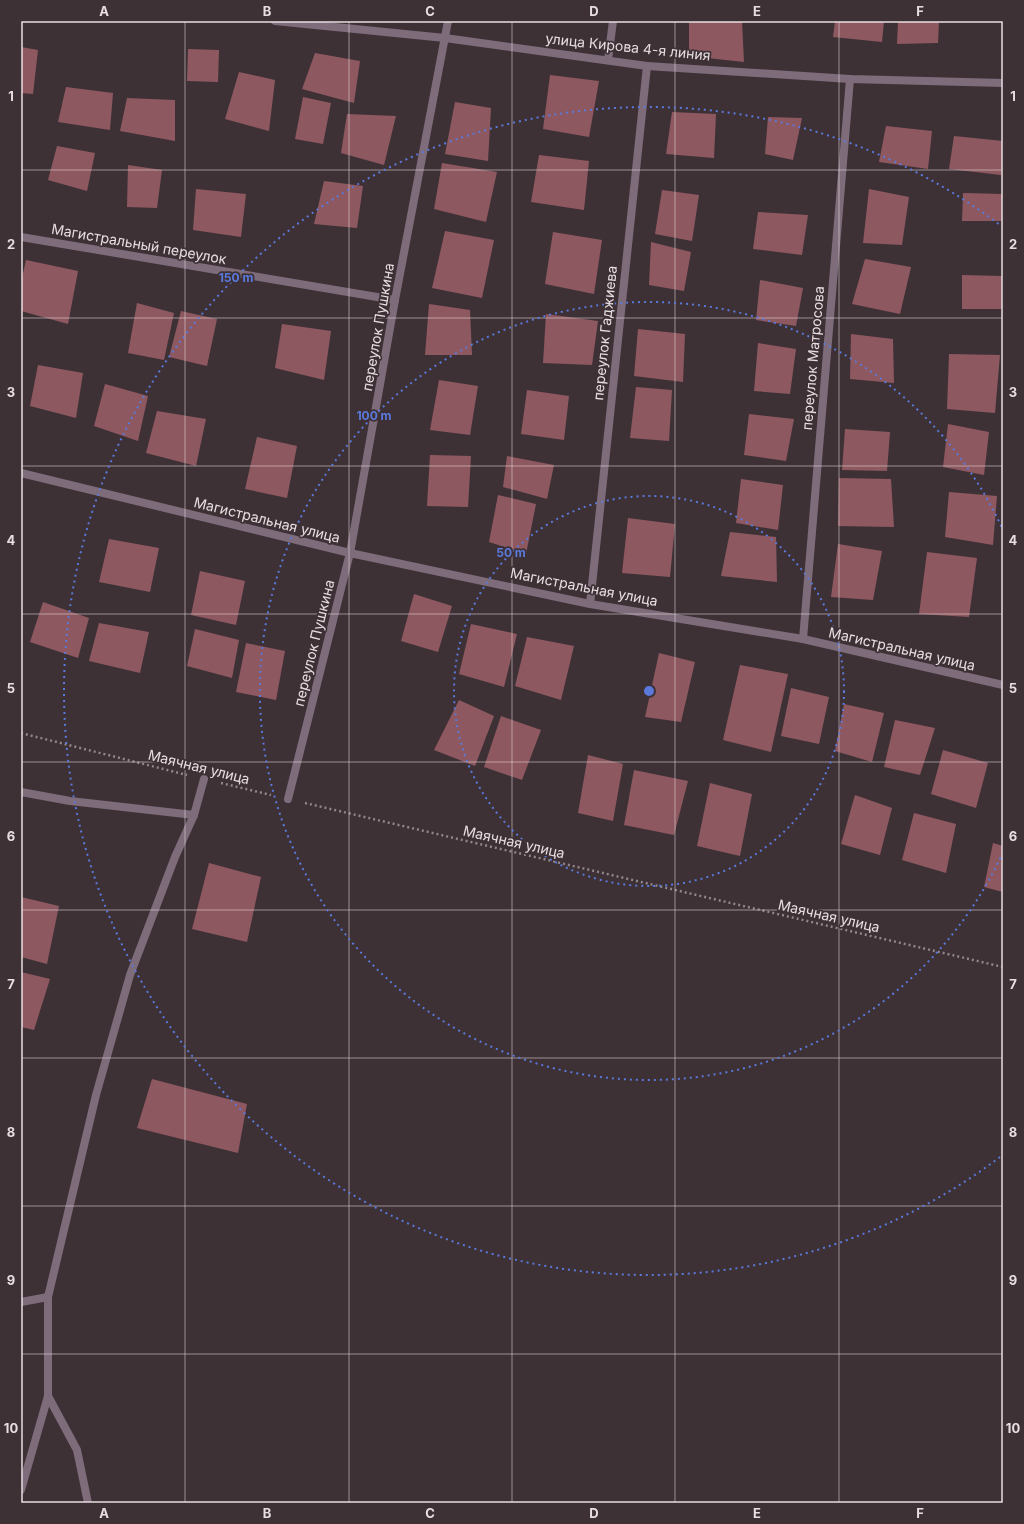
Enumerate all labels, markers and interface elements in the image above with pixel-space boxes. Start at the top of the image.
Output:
text: A [99,3,109,19]
text: B [263,3,272,19]
text: C [425,3,435,19]
text: D [589,3,599,19]
text: E [753,3,761,19]
text: F [916,3,924,19]
street label: улица Кирова 4-я линия [545,29,711,64]
text: 1 [8,88,14,104]
text: 1 [1010,88,1016,104]
street label: Магистральный переулок [50,220,228,267]
text: 2 [7,236,15,252]
text: 2 [1009,236,1017,252]
street label: переулок Пушкина [358,261,397,392]
street label: переулок Гаджиева [589,265,620,401]
text: 150 m [219,270,253,285]
street label: переулок Матросова [798,285,827,431]
text: 3 [7,384,15,400]
text: 3 [1009,384,1017,400]
text: 100 m [356,408,392,423]
street label: Магистральная улица [192,493,342,546]
text: 4 [7,532,16,548]
text: 4 [1009,532,1018,548]
text: 50 m [496,545,526,560]
street label: Магистральная улица [509,564,659,609]
street label: переулок Пушкина [290,578,337,708]
street label: Магистральная улица [827,623,977,674]
text: 5 [7,680,15,696]
text: 5 [1009,680,1017,696]
centre of rings [642,684,656,698]
street label: Маячная улица [147,746,252,787]
street label: Маячная улица [462,822,567,861]
text: 6 [7,828,15,844]
text: 6 [1009,828,1017,844]
street label: Маячная улица [777,896,882,935]
text: 7 [7,976,15,992]
text: 7 [1009,976,1017,992]
text: 8 [7,1124,15,1140]
text: 8 [1009,1124,1017,1140]
text: 9 [7,1272,15,1288]
text: 9 [1009,1272,1017,1288]
text: 10 [4,1420,18,1436]
text: 10 [1006,1420,1020,1436]
text: A [99,1505,109,1521]
text: B [263,1505,272,1521]
text: C [425,1505,435,1521]
text: D [589,1505,599,1521]
text: E [753,1505,761,1521]
text: F [916,1505,924,1521]

